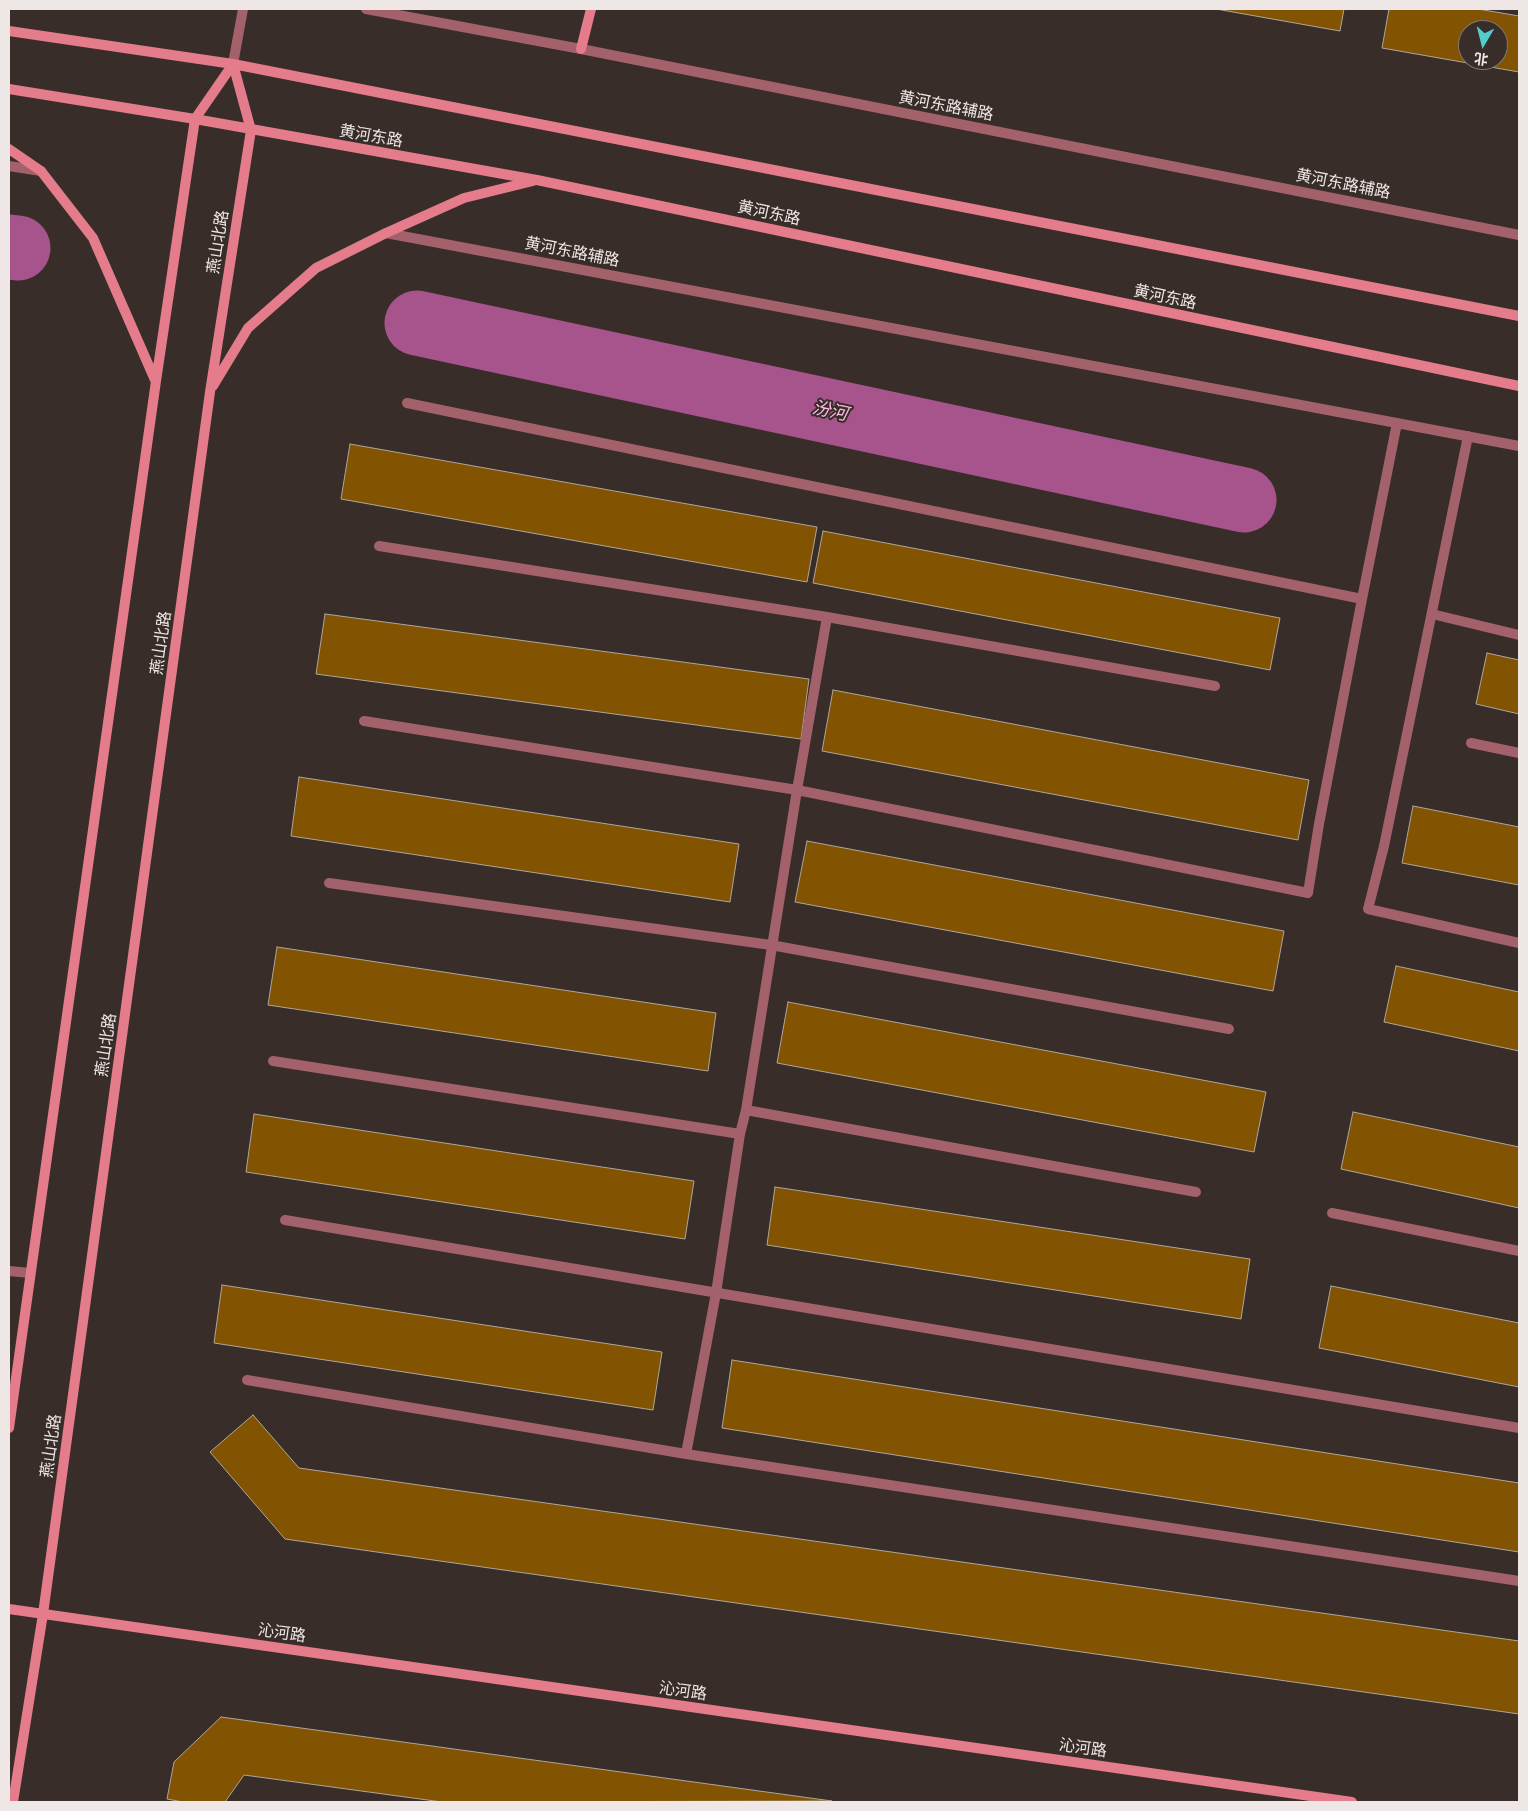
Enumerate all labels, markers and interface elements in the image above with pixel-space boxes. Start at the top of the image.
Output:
north arrow [1458,20,1508,70]
text: 北 [1473,50,1489,69]
street label: 黄河东路辅路 [897,87,995,125]
street label: 黄河东路 [338,121,404,151]
street label: 黄河东路辅路 [1294,165,1392,203]
street label: 黄河东路 [736,197,802,229]
street label: 燕山北路 [204,209,232,275]
street label: 黄河东路辅路 [523,233,621,271]
street label: 黄河东路 [1132,281,1198,313]
water label: 汾河 [810,397,850,425]
street label: 燕山北路 [147,610,175,676]
street label: 燕山北路 [92,1012,120,1078]
street label: 燕山北路 [37,1413,65,1479]
street label: 沁河路 [257,1620,307,1646]
street label: 沁河路 [658,1678,708,1704]
street label: 沁河路 [1058,1735,1108,1761]

